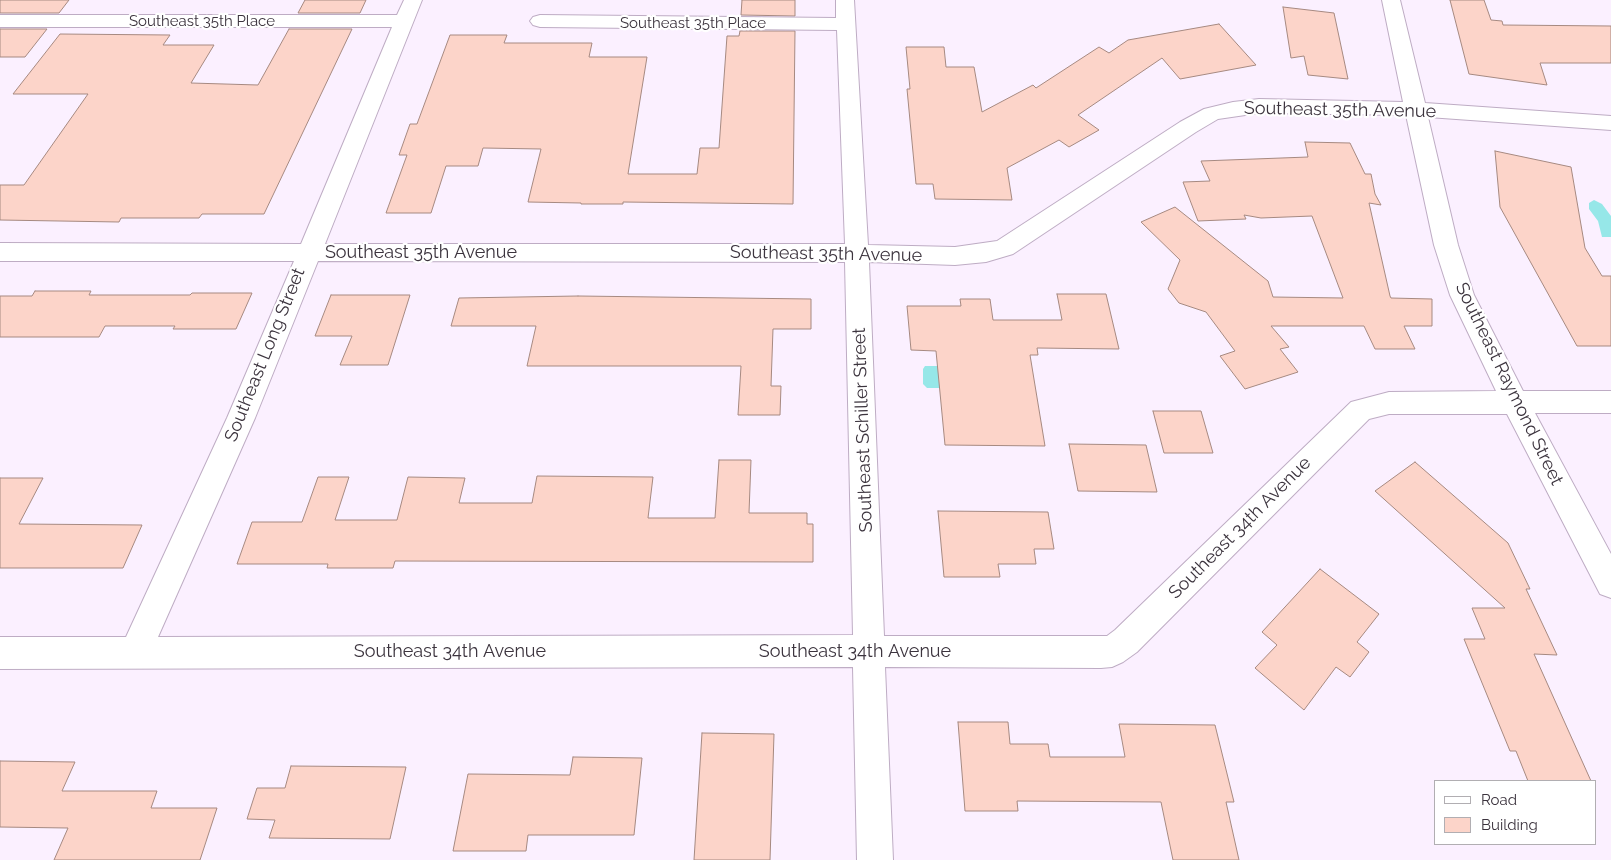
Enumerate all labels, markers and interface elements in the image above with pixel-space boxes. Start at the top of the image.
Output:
street label: Southeast 35th Place [129,12,275,30]
street label: Southeast 35th Place [620,14,766,32]
street label: Southeast 35th Avenue [1244,98,1436,122]
street label: Southeast 35th Avenue [325,242,517,264]
street label: Southeast 35th Avenue [730,242,922,266]
street label: Southeast Long Street [220,265,310,445]
street label: Southeast Raymond Street [1450,279,1568,489]
street label: Southeast Schiller Street [849,327,877,533]
street label: Southeast 34th Avenue [1164,452,1316,604]
street label: Southeast 34th Avenue [354,641,546,663]
street label: Southeast 34th Avenue [759,641,951,663]
legend [1434,780,1596,845]
text: Road [1481,791,1517,809]
text: Building [1481,816,1538,834]

